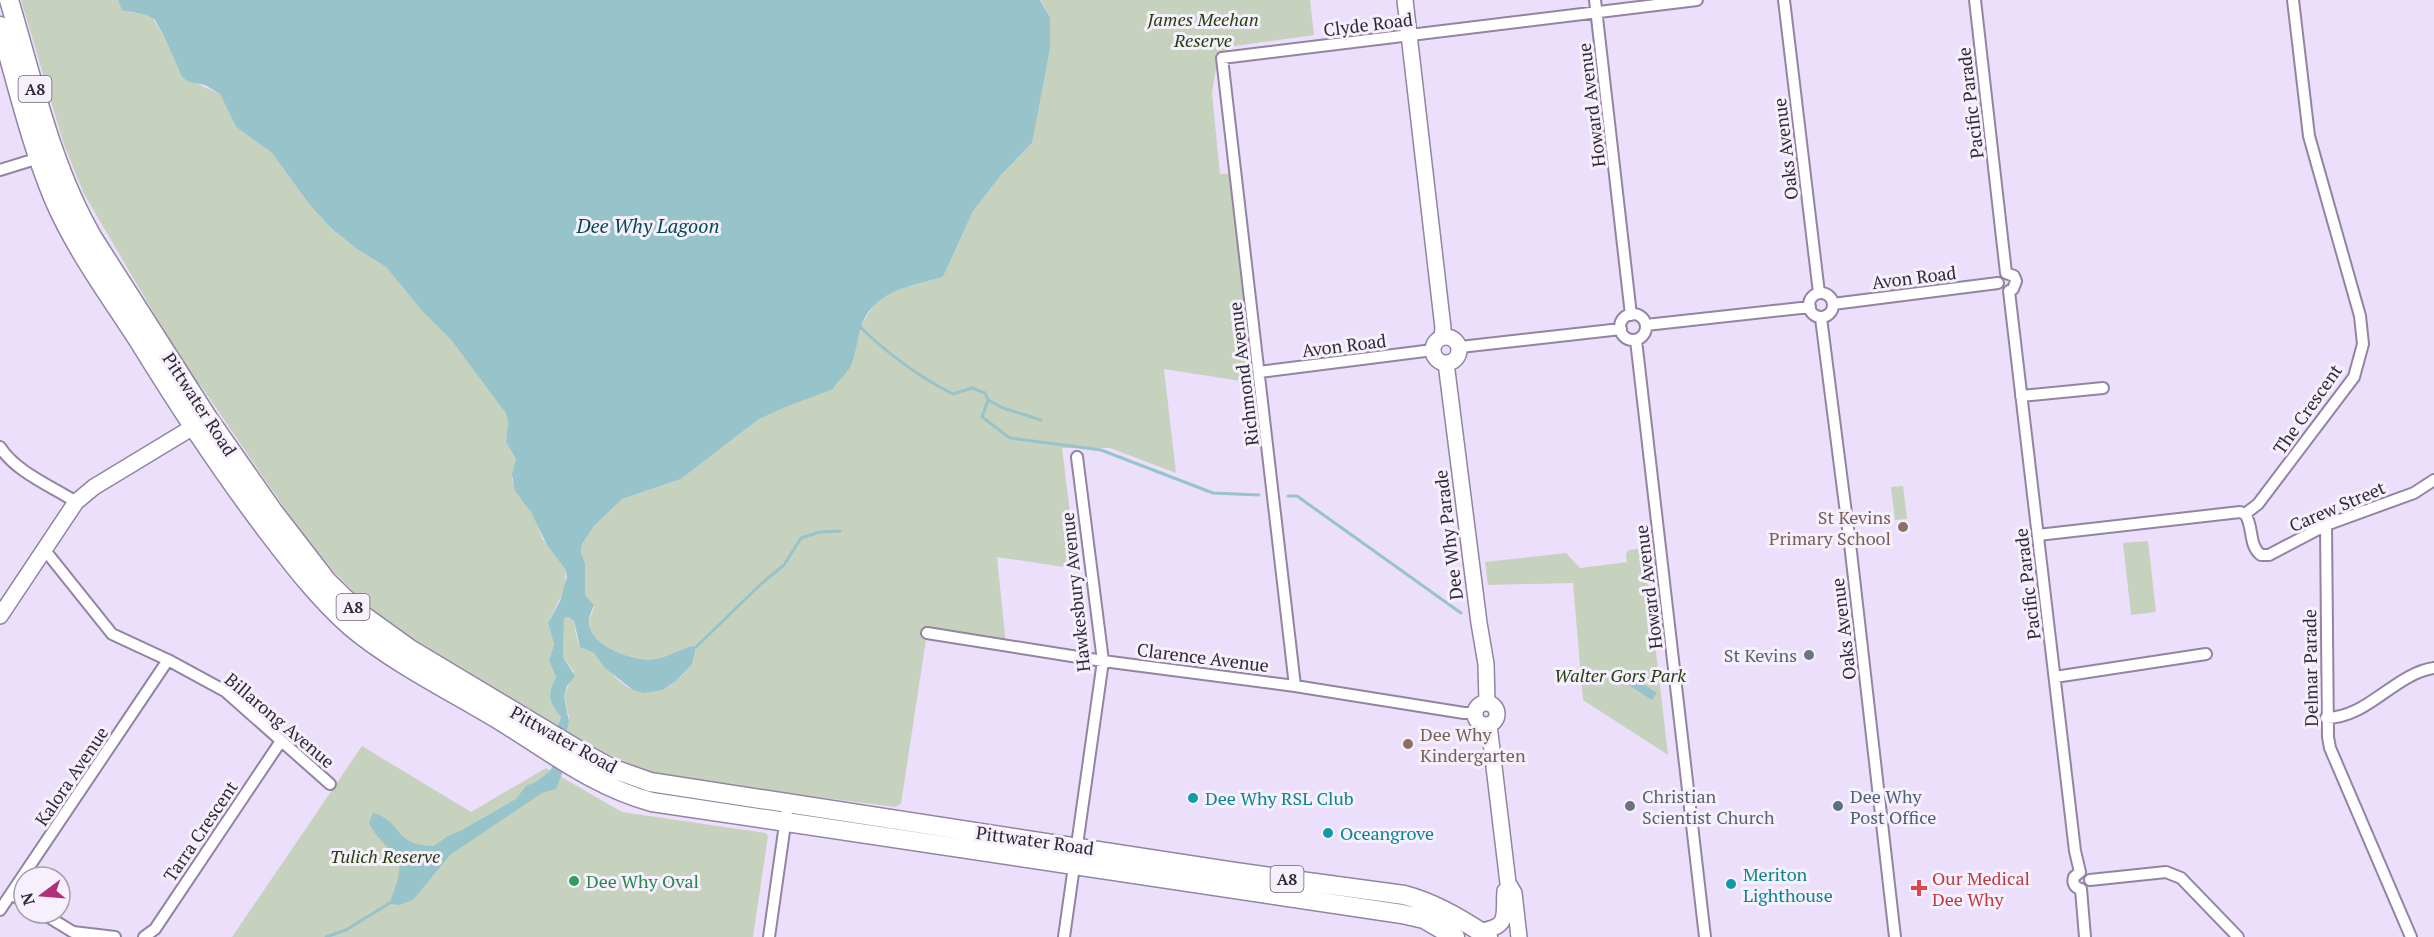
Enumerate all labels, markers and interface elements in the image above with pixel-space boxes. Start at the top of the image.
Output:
park label: James Meehan Reserve [1146,7,1259,52]
street label: Clyde Road [1322,7,1414,41]
street label: Howard Avenue [1571,42,1611,168]
street label: Pacific Parade [1951,46,1989,160]
road number: A8 [18,76,51,102]
street label: Oaks Avenue [1767,97,1803,201]
water label: Dee Why Lagoon [575,212,720,239]
street label: Avon Road [1870,260,1958,294]
street label: Richmond Avenue [1222,301,1264,447]
street label: Avon Road [1300,328,1388,362]
street label: Pittwater Road [158,348,242,460]
street label: The Crescent [2267,359,2347,459]
street label: Dee Why Parade [1428,469,1468,601]
street label: Carew Street [2285,475,2389,537]
place label: St Kevins Primary School [1769,505,1891,550]
street label: Hawkesbury Avenue [1055,511,1095,673]
marker: St Kevins Primary School [1896,520,1910,534]
street label: Howard Avenue [1628,524,1668,650]
street label: Pacific Parade [2008,527,2046,641]
street label: Oaks Avenue [1825,577,1861,681]
road number: A8 [336,594,370,620]
street label: Delmar Parade [2297,609,2323,727]
street label: Clarence Avenue [1136,637,1270,677]
place label: St Kevins [1724,643,1797,667]
marker: St Kevins [1802,648,1816,662]
park label: Walter Gors Park [1554,663,1686,687]
street label: Billarong Avenue [220,667,340,773]
street label: Pittwater Road [506,700,622,778]
street label: Kalora Avenue [29,722,113,830]
place label: Dee Why Kindergarten [1420,722,1526,767]
marker: Dee Why Kindergarten [1401,737,1415,751]
street label: Tarra Crescent [157,776,243,886]
place label: Christian Scientist Church [1642,784,1775,829]
place label: Dee Why Post Office [1850,784,1936,829]
place label: Dee Why RSL Club [1205,786,1354,810]
marker: Dee Why RSL Club [1186,791,1200,805]
marker: Christian Scientist Church [1623,799,1637,813]
marker: Dee Why Post Office [1831,799,1845,813]
street label: Pittwater Road [974,820,1096,860]
place label: Oceangrove [1340,821,1434,845]
marker: Oceangrove [1321,826,1335,840]
park label: Tulich Reserve [330,844,440,868]
place label: Meriton Lighthouse [1743,862,1833,907]
north arrow [12,865,72,925]
road number: A8 [1270,866,1304,892]
place label: Our Medical Dee Why [1932,866,2030,911]
place label: Dee Why Oval [586,869,699,893]
marker: Dee Why Oval [567,874,581,888]
marker: Meriton Lighthouse [1724,877,1738,891]
marker: Our Medical Dee Why [1910,879,1928,897]
text: N [15,890,40,908]

